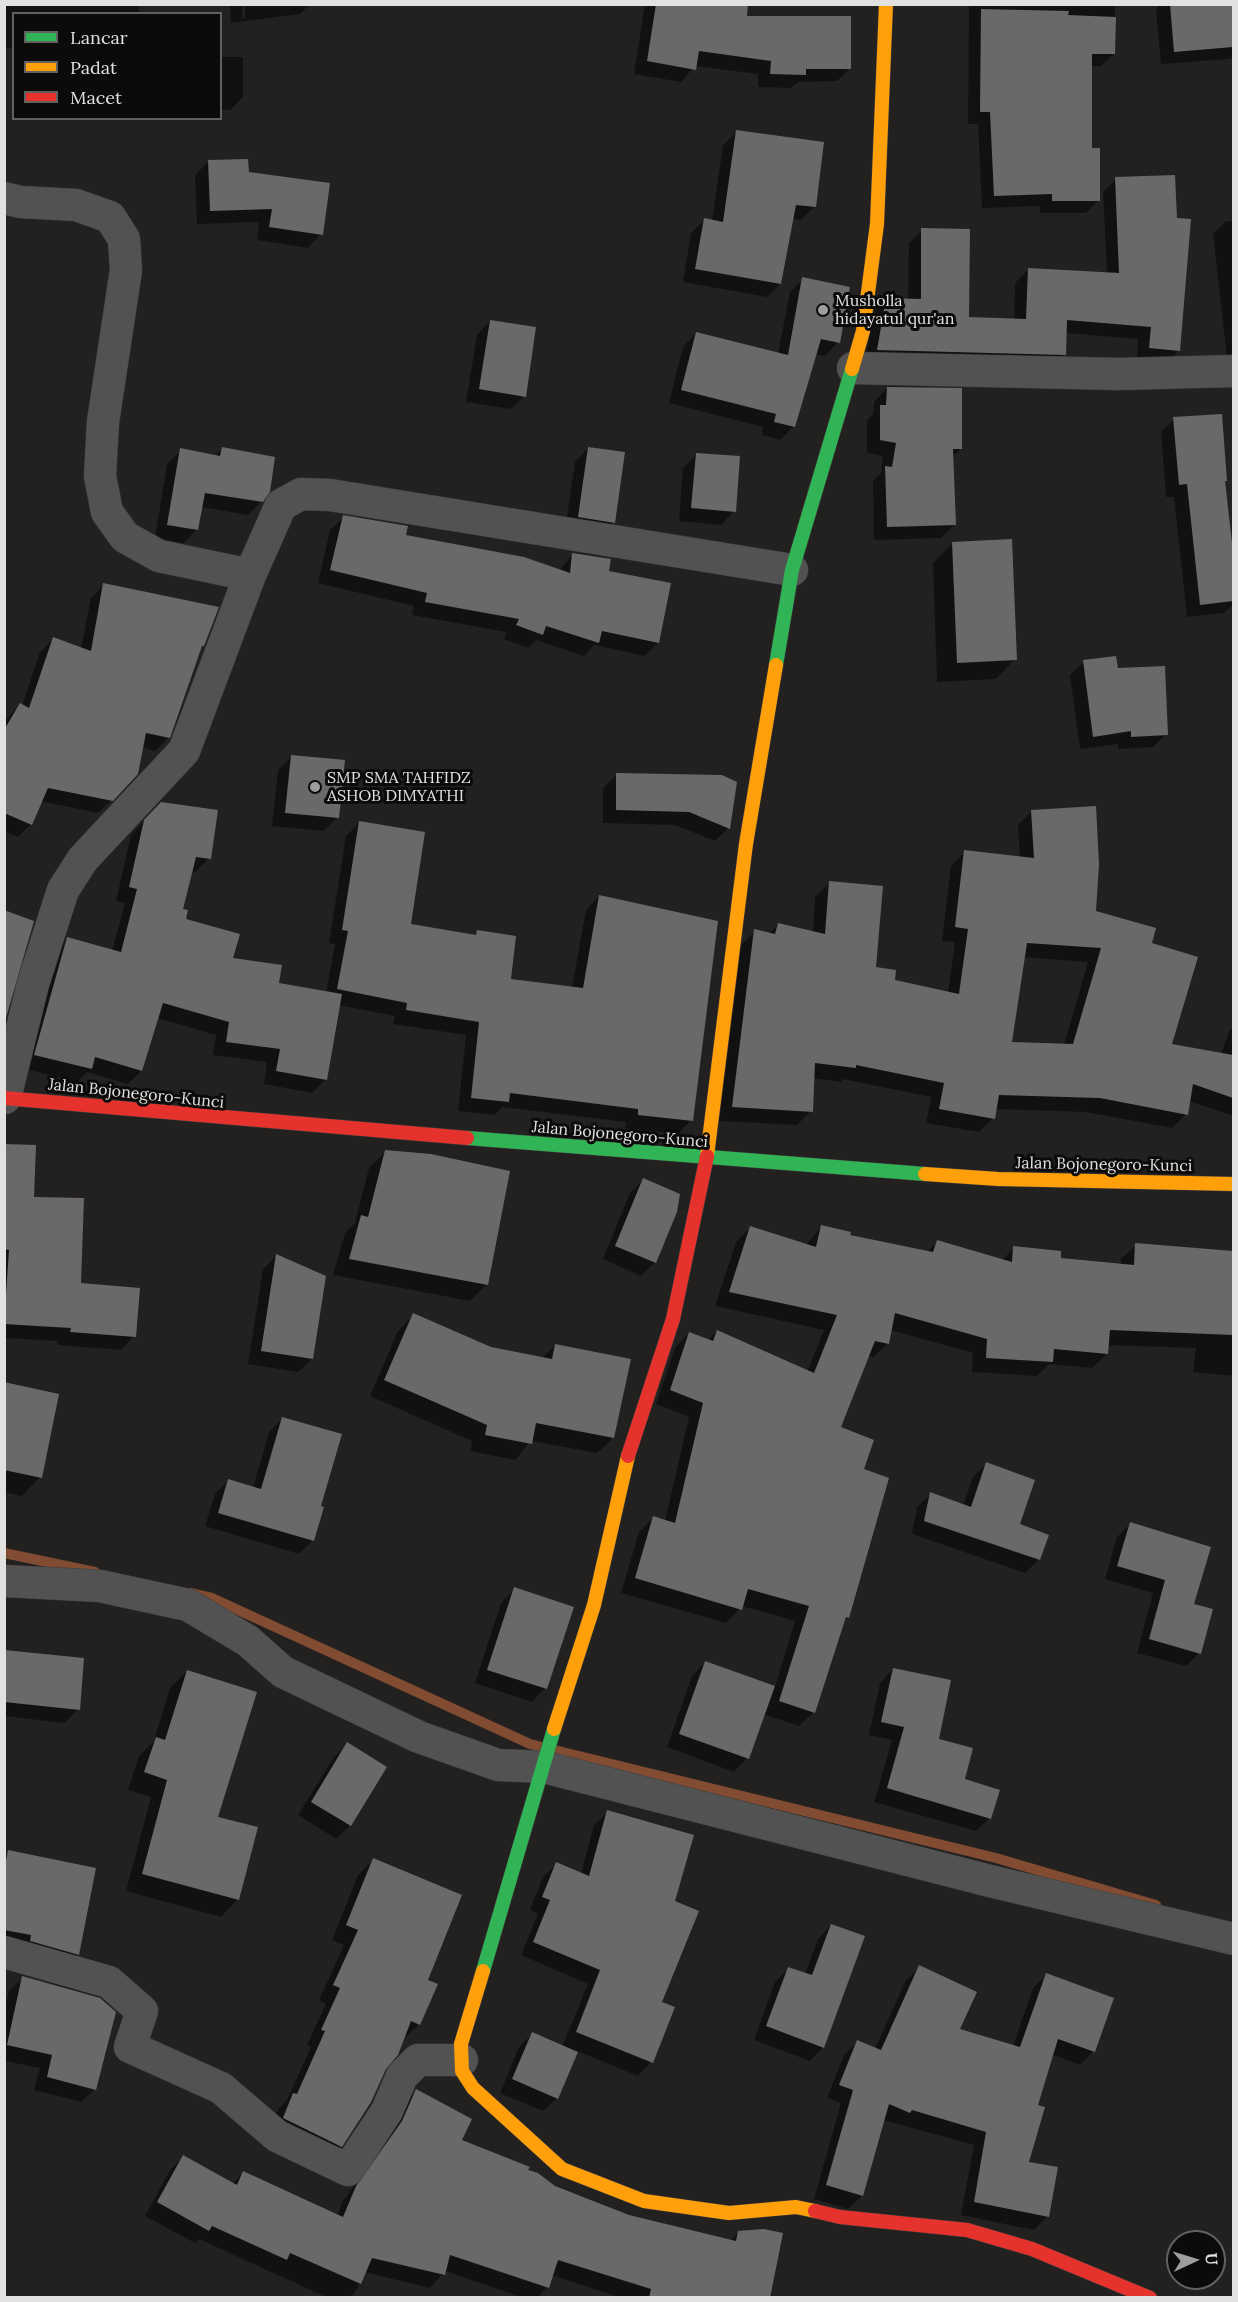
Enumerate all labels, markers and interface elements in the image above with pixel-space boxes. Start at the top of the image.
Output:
legend [12,12,222,120]
text: Lancar [70,26,128,49]
text: Padat [70,56,117,79]
text: Macet [70,86,122,109]
place label: Musholla hidayatul qur'an [835,291,954,329]
marker: Musholla hidayatul qur'an [816,303,830,317]
place label: SMP SMA TAHFIDZ ASHOB DIMYATHI [327,768,471,806]
marker: SMP SMA TAHFIDZ ASHOB DIMYATHI [308,780,322,794]
street label: Jalan Bojonegoro-Kunci [47,1075,225,1113]
street label: Jalan Bojonegoro-Kunci [531,1118,709,1152]
street label: Jalan Bojonegoro-Kunci [1016,1154,1192,1176]
north arrow [1166,2230,1226,2290]
text: U [1202,2252,1222,2266]

